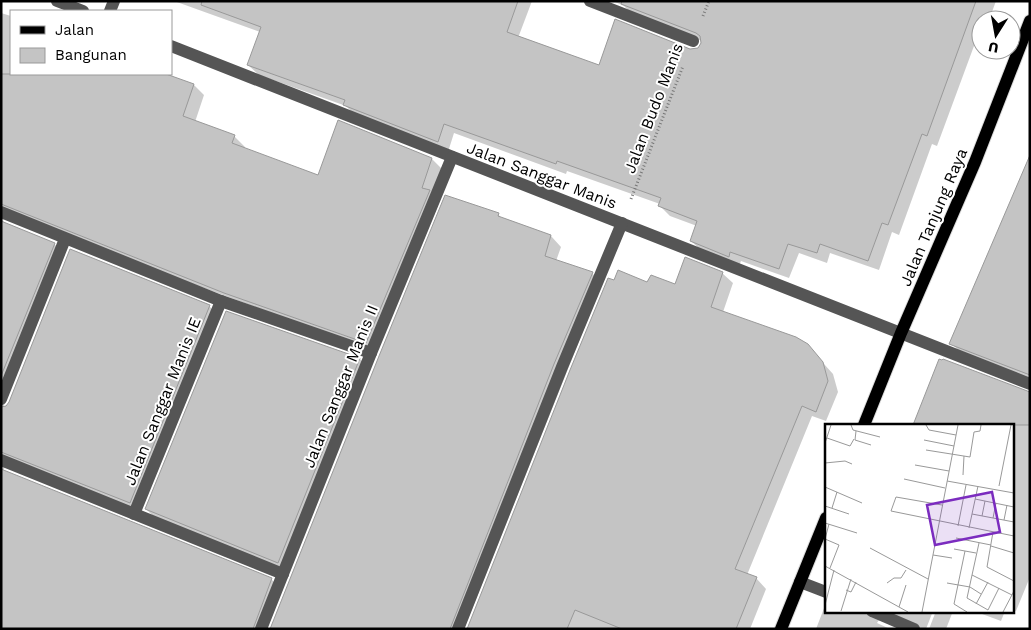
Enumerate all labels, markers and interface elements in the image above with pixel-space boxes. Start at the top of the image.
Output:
legend [10,10,172,75]
north arrow [971,10,1021,60]
text: Jalan [55,21,94,39]
text: U [987,39,1000,57]
street label: Jalan Budo Manis [620,40,687,176]
text: Bangunan [55,46,127,64]
street label: Jalan Sanggar Manis [464,138,619,213]
street label: Jalan Tanjung Raya [896,145,971,289]
street label: Jalan Sanggar Manis II [299,302,382,470]
street label: Jalan Sanggar Manis IE [120,314,205,488]
inset map [825,424,1014,612]

